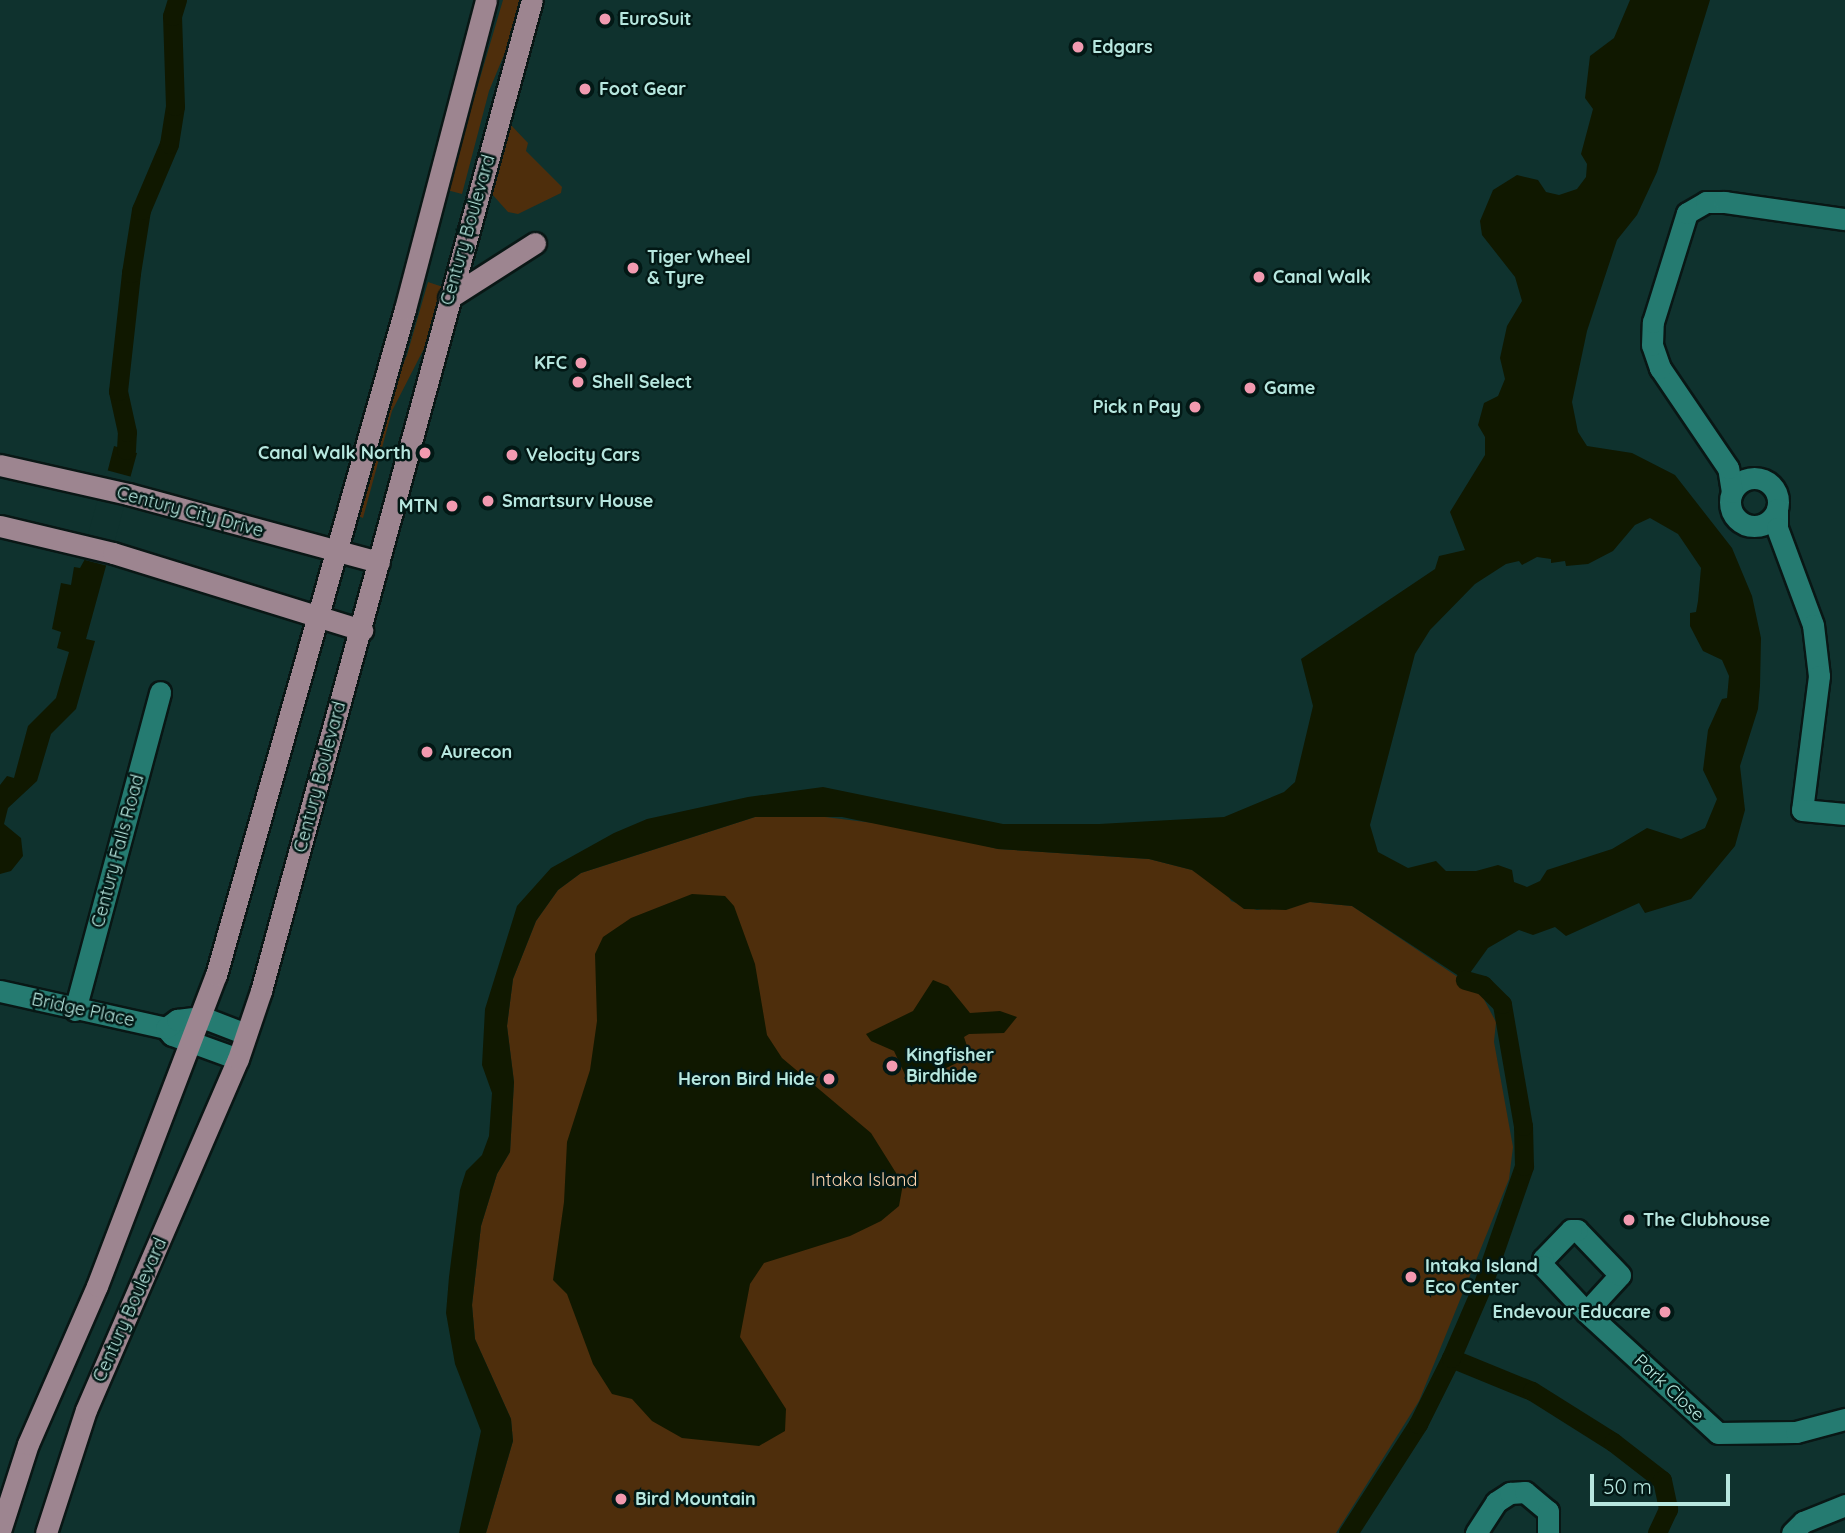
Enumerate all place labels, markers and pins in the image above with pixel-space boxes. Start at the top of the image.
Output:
place label: EuroSuit [619,8,691,30]
marker: EuroSuit [597,11,613,27]
place label: Edgars [1092,36,1153,58]
marker: Edgars [1070,39,1086,55]
place label: Foot Gear [599,78,686,100]
marker: Foot Gear [577,81,593,97]
place label: Tiger Wheel & Tyre [647,247,751,290]
marker: Tiger Wheel & Tyre [625,260,641,276]
place label: Canal Walk [1273,266,1371,288]
marker: Canal Walk [1251,269,1267,285]
place label: KFC [534,352,567,374]
marker: KFC [573,355,589,371]
place label: Shell Select [592,371,692,393]
marker: Shell Select [570,374,586,390]
place label: Game [1264,377,1315,399]
marker: Game [1242,380,1258,396]
place label: Pick n Pay [1093,396,1181,418]
marker: Pick n Pay [1187,399,1203,415]
place label: Canal Walk North [258,442,411,464]
place label: Velocity Cars [526,444,640,466]
marker: Canal Walk North [417,445,433,461]
marker: Velocity Cars [504,447,520,463]
place label: Smartsurv House [502,490,653,512]
marker: Smartsurv House [480,493,496,509]
place label: MTN [399,495,438,517]
marker: MTN [444,498,460,514]
place label: Aurecon [441,741,512,763]
marker: Aurecon [419,744,435,760]
place label: Kingfisher Birdhide [906,1045,994,1088]
marker: Kingfisher Birdhide [884,1058,900,1074]
place label: Heron Bird Hide [678,1068,815,1090]
marker: Heron Bird Hide [821,1071,837,1087]
place label: The Clubhouse [1643,1209,1770,1231]
marker: The Clubhouse [1621,1212,1637,1228]
place label: Intaka Island Eco Center [1425,1256,1538,1298]
marker: Intaka Island Eco Center [1403,1269,1419,1285]
place label: Endevour Educare [1492,1301,1651,1323]
marker: Endevour Educare [1657,1304,1673,1320]
place label: Bird Mountain [635,1488,756,1510]
marker: Bird Mountain [613,1491,629,1507]

